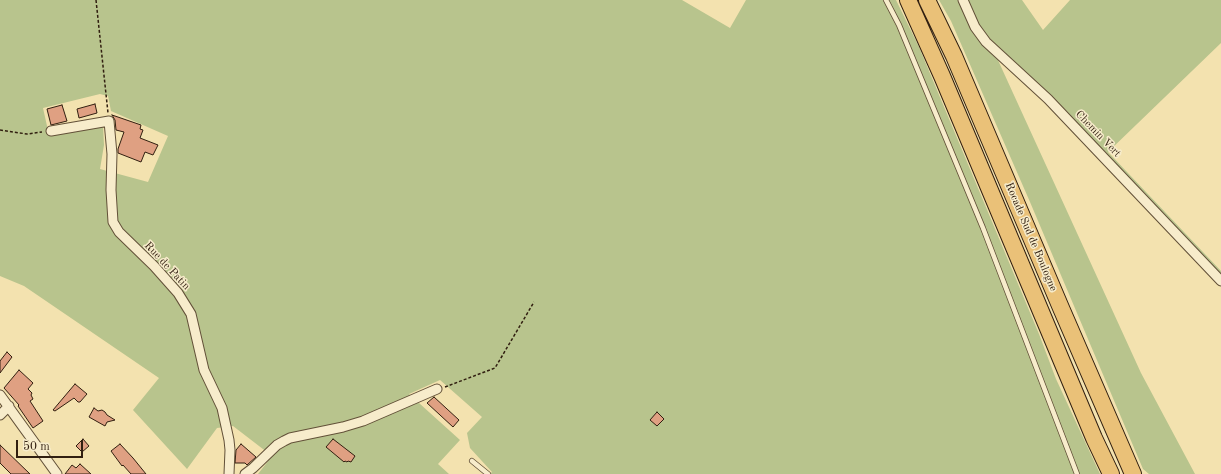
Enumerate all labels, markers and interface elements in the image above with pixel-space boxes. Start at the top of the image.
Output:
street label: Chemin Vert [1072,108,1124,160]
street label: Rocade Sud de Boulogne [1002,181,1060,293]
street label: Rue de Patin [141,239,193,293]
scale bar [18,432,85,458]
text: 50 m [23,441,50,453]

